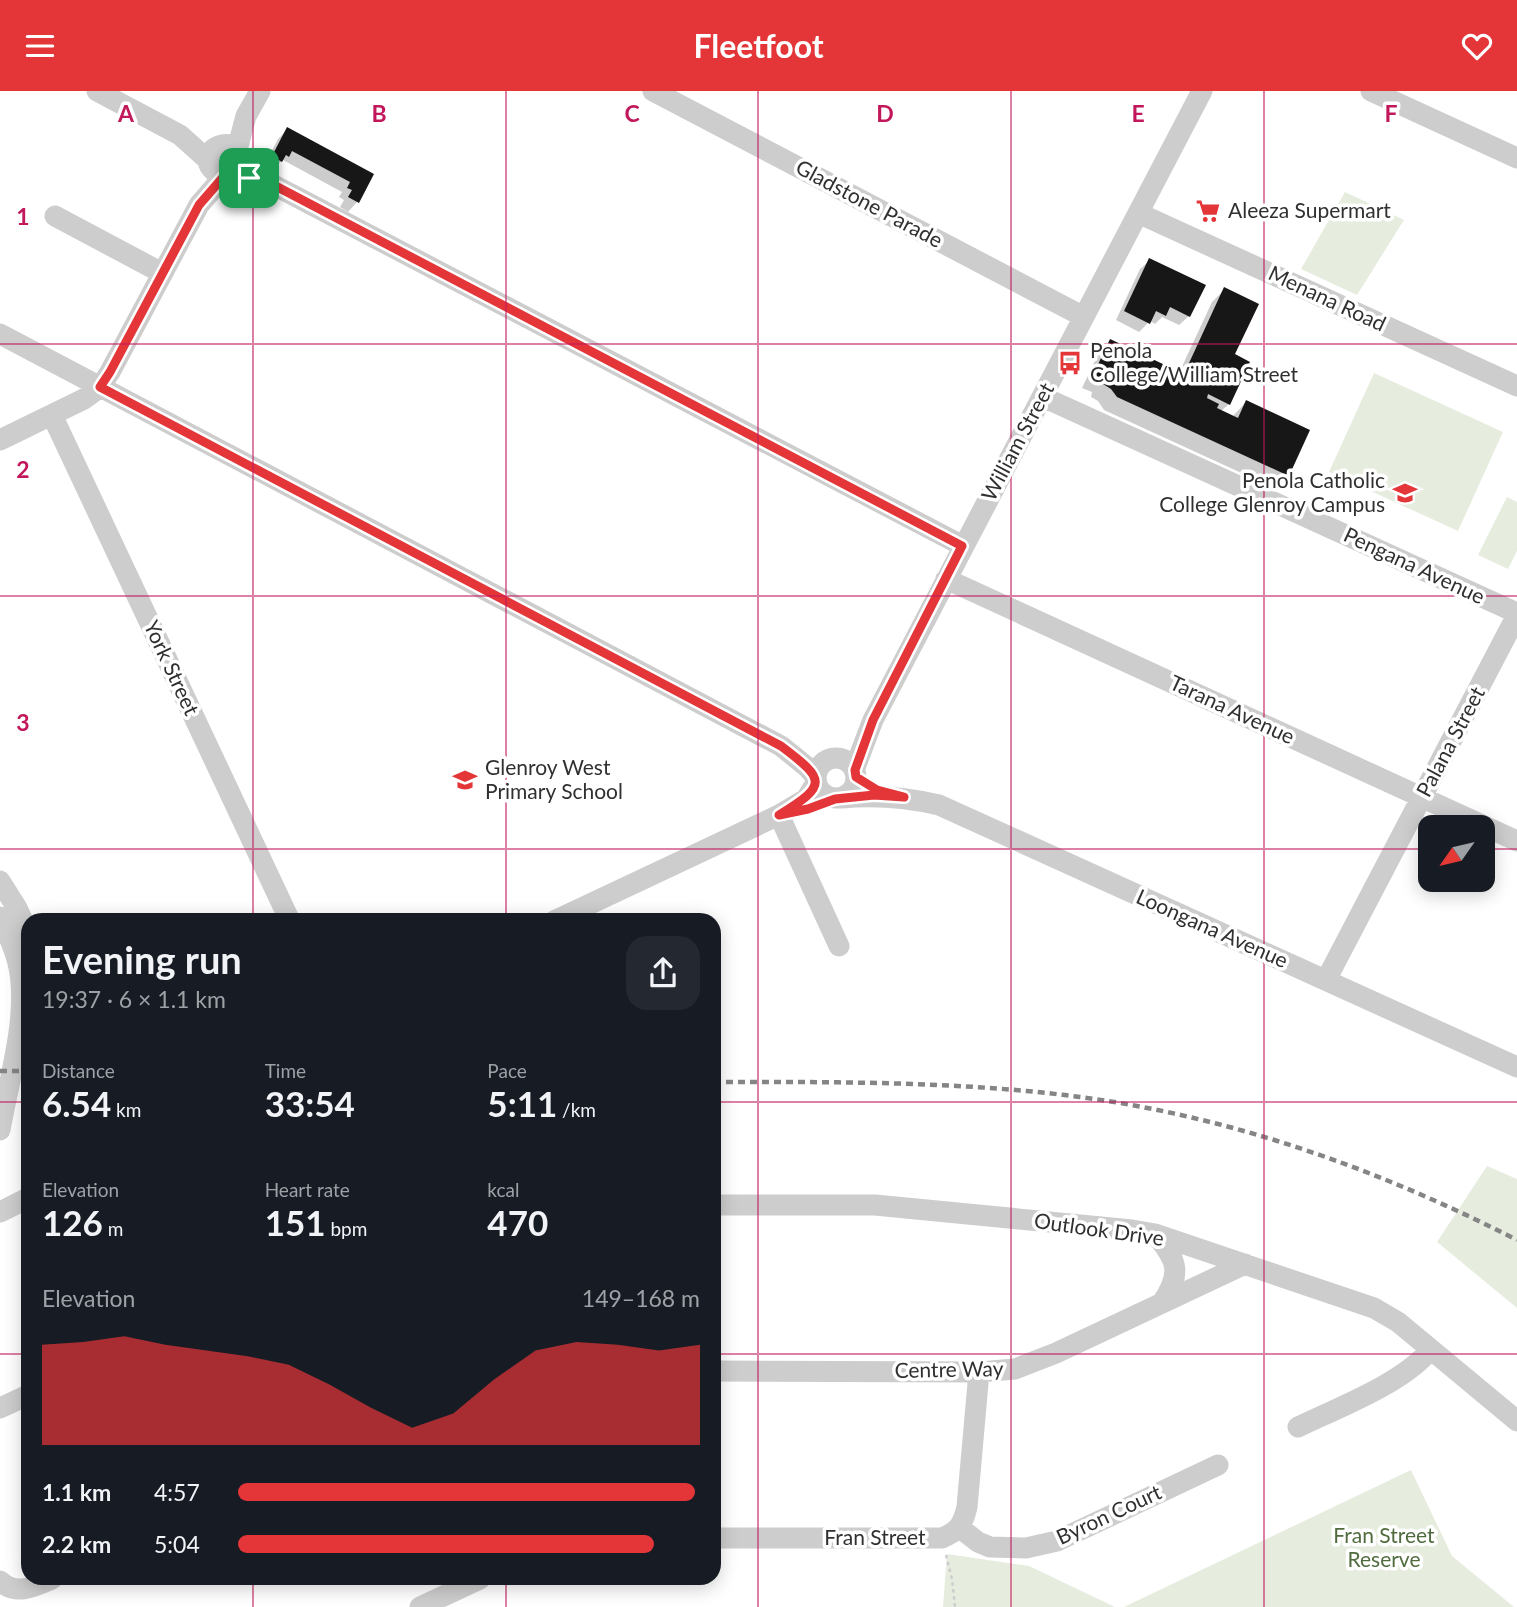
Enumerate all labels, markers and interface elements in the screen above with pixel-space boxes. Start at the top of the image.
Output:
text: Fleetfoot [693,26,824,65]
icon: menu [21,27,59,65]
icon: heart [1458,27,1496,65]
text: A [117,99,135,127]
text: B [371,99,387,127]
text: C [624,99,640,127]
text: D [876,99,894,127]
text: E [1131,99,1145,127]
text: F [1384,99,1398,127]
pin [219,148,279,208]
street label: Gladstone Parade [792,153,947,252]
icon: arrive [230,159,268,197]
supermarket icon: Aleeza Supermart [1194,197,1222,225]
place label: Aleeza Supermart [1228,197,1391,222]
text: 1 [16,202,30,230]
street label: Menana Road [1265,260,1390,336]
place label: Penola College/William Street [1090,337,1299,386]
bus stop icon: Penola College/William Street [1056,349,1084,377]
street label: William Street [975,378,1058,505]
text: 2 [16,455,30,483]
place label: Penola Catholic College Glenroy Campus [1159,467,1385,516]
school or university icon: Penola Catholic College Glenroy Campus [1391,479,1419,507]
street label: Pengana Avenue [1340,521,1489,608]
street label: York Street [140,616,205,719]
street label: Tarana Avenue [1166,669,1299,748]
street label: Palana Street [1410,682,1489,801]
text: 3 [16,708,30,736]
place label: Glenroy West Primary School [485,754,623,803]
school or university icon: Glenroy West Primary School [451,766,479,794]
north arrow [1418,815,1494,893]
map controls [1418,815,1495,892]
street label: Loongana Avenue [1133,883,1292,972]
text: Evening run [42,936,242,982]
button: share [626,936,700,1010]
text: 19:37 · 6 × 1.1 km [42,985,226,1013]
text: Distance [42,1059,115,1082]
text: Time [265,1059,306,1082]
text: Pace [487,1059,527,1082]
text: 6.54 [42,1082,111,1124]
text: 33:54 [265,1082,355,1124]
text: 5:11 [487,1082,557,1124]
text: km [111,1098,141,1121]
text: /km [557,1098,596,1121]
text: Elevation [42,1178,119,1201]
text: Heart rate [265,1178,350,1201]
text: kcal [487,1178,519,1201]
text: 126 [42,1201,103,1243]
text: 151 [265,1201,326,1243]
text: 470 [487,1201,548,1243]
street label: Outlook Drive [1033,1207,1166,1250]
text: m [103,1217,123,1240]
text: bpm [326,1217,367,1240]
text: Elevation [42,1284,135,1312]
text: 149–168 m [582,1284,700,1312]
street label: Centre Way [894,1355,1004,1382]
text: 1.1 km [42,1478,111,1506]
text: 4:57 [154,1478,200,1506]
street label: Byron Court [1052,1478,1165,1549]
park label: Fran Street Reserve [1333,1522,1435,1571]
street label: Fran Street [824,1524,926,1549]
text: 2.2 km [42,1530,111,1558]
text: 5:04 [154,1530,200,1558]

